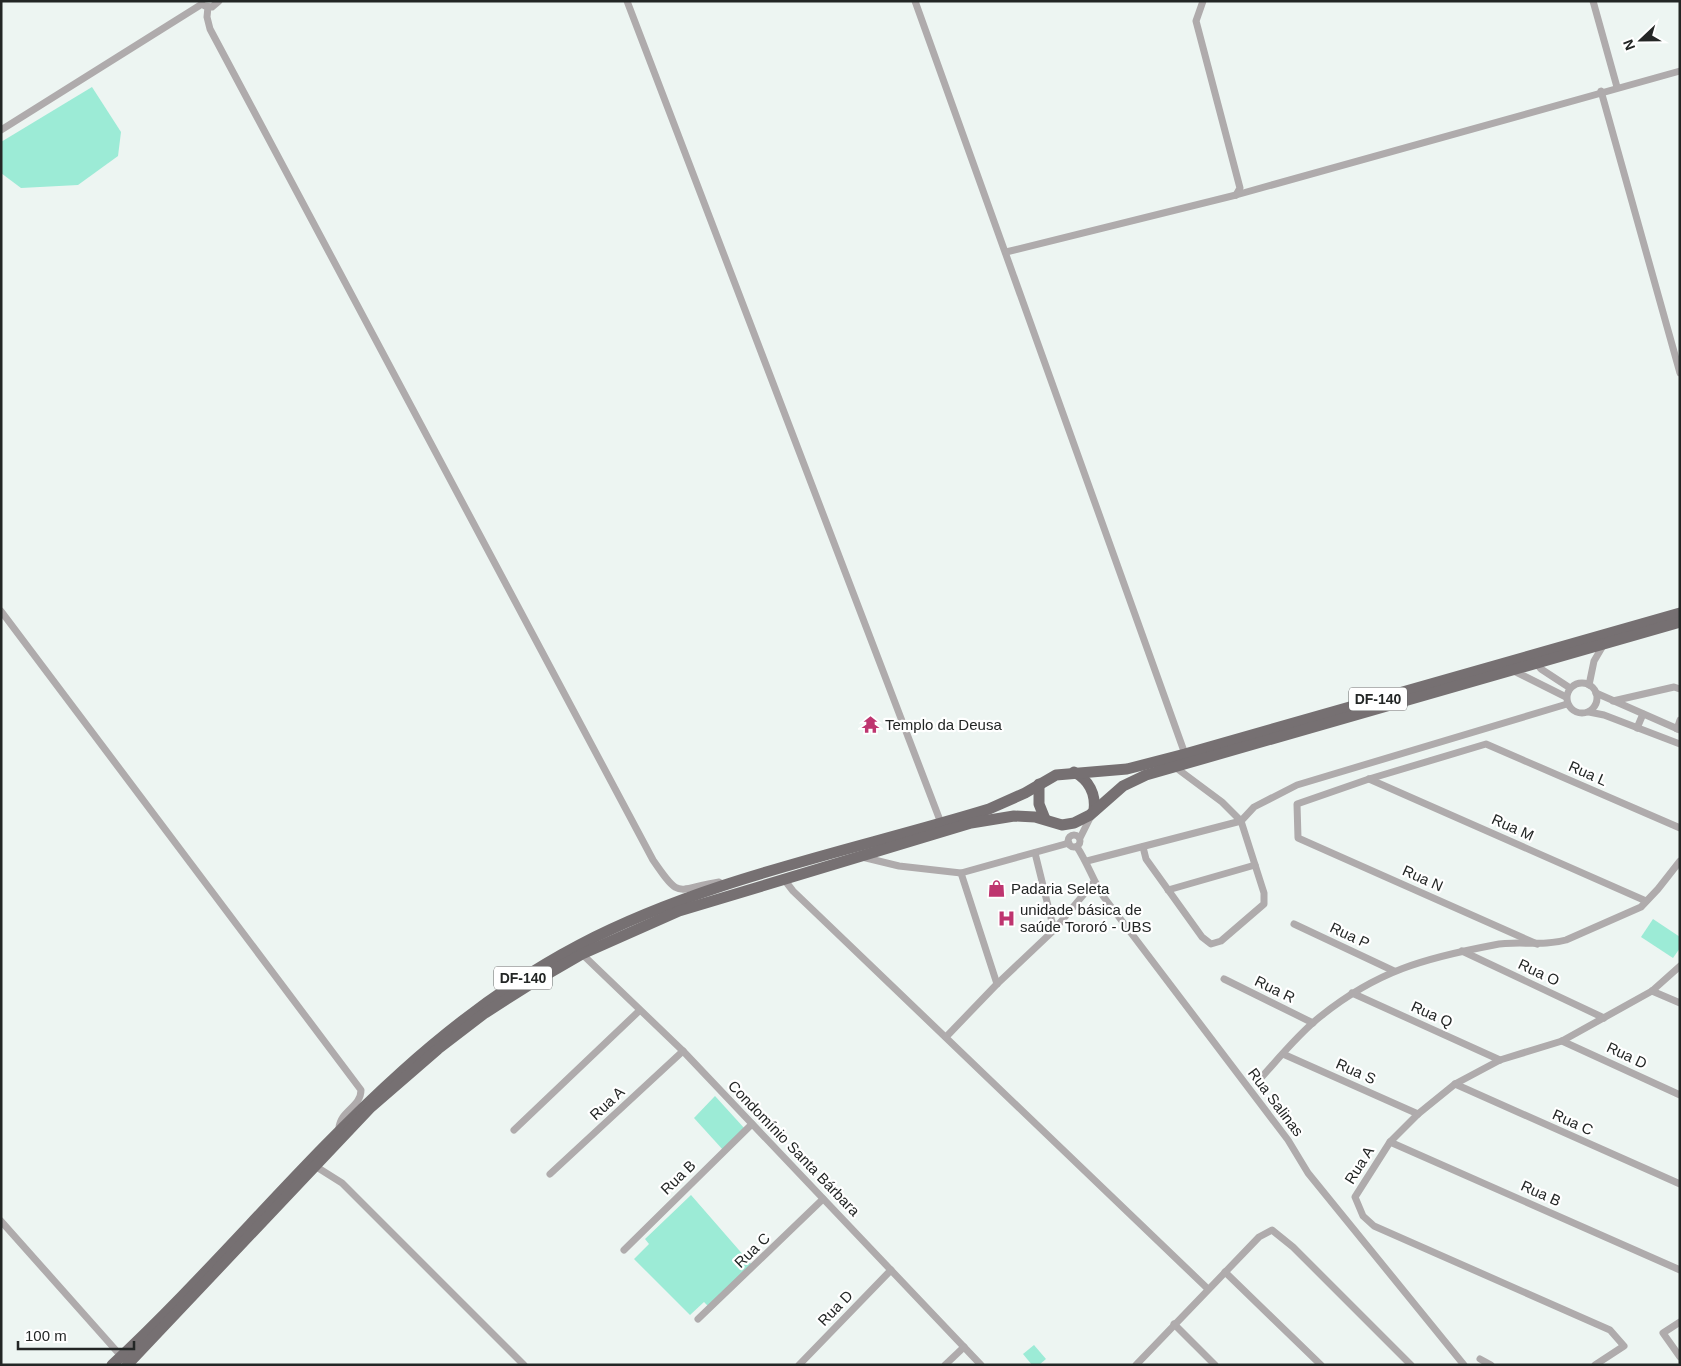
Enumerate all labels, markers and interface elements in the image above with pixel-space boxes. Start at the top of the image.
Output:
north arrow [1616,15,1666,65]
text: N [1620,37,1638,53]
road number: DF-140 [1349,688,1407,711]
temple icon: Templo da Deusa [861,714,881,734]
place label: Templo da Deusa [885,716,1002,733]
street label: Rua L [1566,757,1610,789]
street label: Rua M [1489,810,1537,844]
street label: Rua N [1400,862,1446,894]
shop icon: Padaria Seleta [987,878,1007,898]
place label: Padaria Seleta [1011,880,1110,897]
place label: unidade básica de saúde Tororó - UBS [1020,901,1151,935]
hospital icon: unidade básica de saúde Tororó - UBS [996,908,1016,928]
street label: Rua P [1328,918,1372,952]
street label: Rua O [1516,955,1562,989]
road number: DF-140 [494,966,552,990]
street label: Rua R [1252,972,1298,1006]
street label: Rua Q [1409,997,1455,1031]
street label: Rua D [1604,1038,1650,1072]
street label: Rua S [1333,1055,1379,1087]
street label: Rua Salinas [1245,1065,1307,1139]
street label: Condomínio Santa Bárbara [725,1077,864,1220]
street label: Rua A [586,1083,628,1123]
street label: Rua C [1550,1106,1596,1138]
street label: Rua A [1341,1143,1377,1187]
street label: Rua B [657,1156,699,1198]
street label: Rua B [1518,1177,1564,1209]
street label: Rua C [731,1229,773,1271]
street label: Rua D [814,1287,856,1329]
scale bar [18,1318,134,1350]
text: 100 m [25,1327,67,1344]

